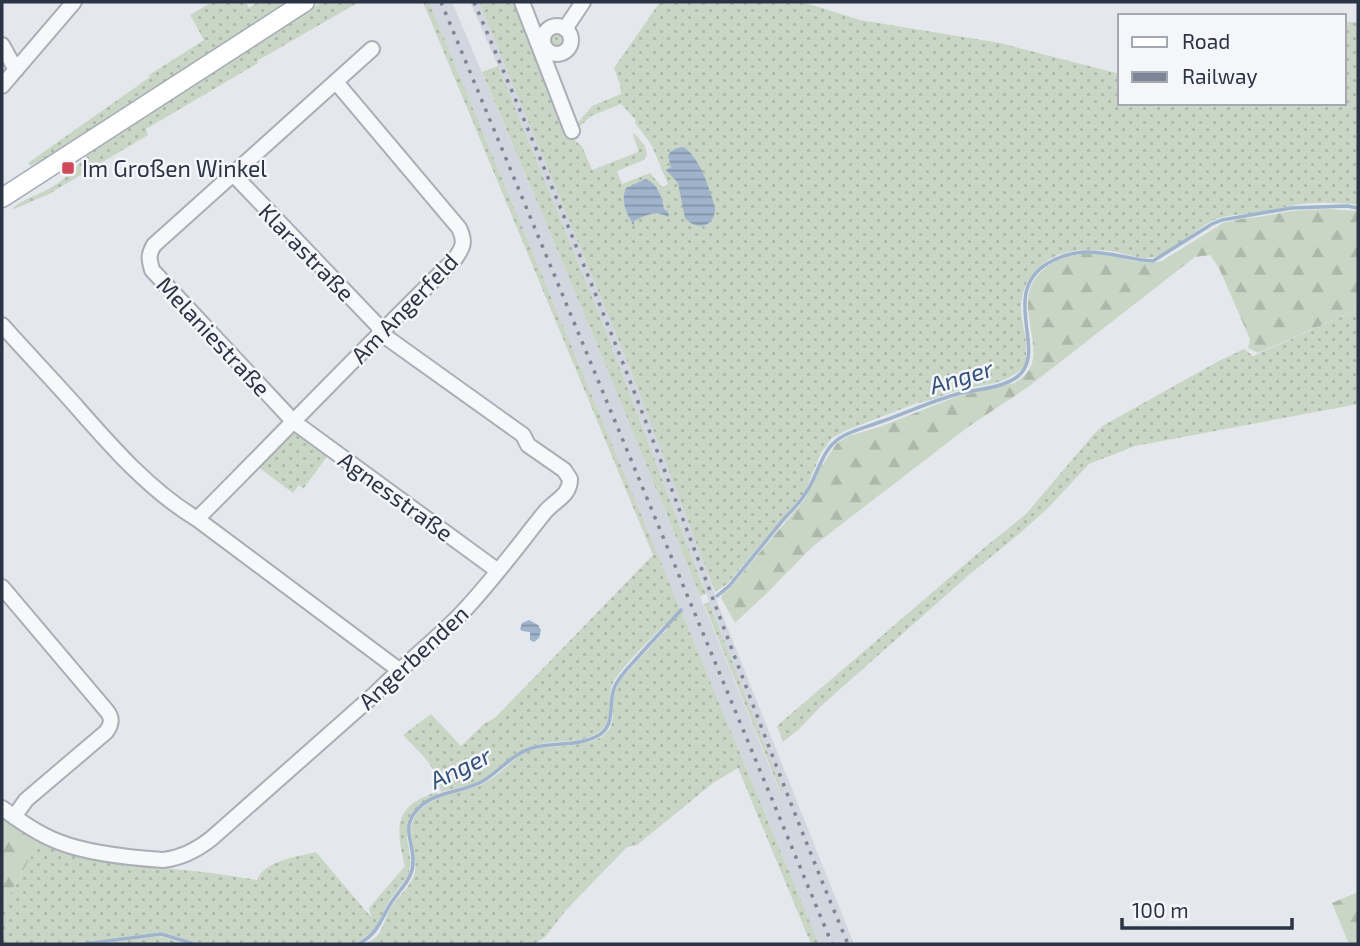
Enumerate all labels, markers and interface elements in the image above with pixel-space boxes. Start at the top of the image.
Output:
legend [1118,14,1346,105]
text: Road [1182,28,1230,53]
text: Railway [1182,63,1258,88]
place label: Im Großen Winkel [82,154,267,182]
marker: Im Großen Winkel [60,160,76,176]
street label: Klarastraße [253,197,361,307]
street label: Am Angerfeld [345,247,463,369]
street label: Melaniestraße [151,270,277,402]
water label: Anger [925,353,997,400]
street label: Agnesstraße [333,445,459,547]
street label: Angerbenden [352,599,474,715]
water label: Anger [424,740,496,795]
scale bar [1122,886,1292,930]
text: 100 m [1132,897,1189,922]

